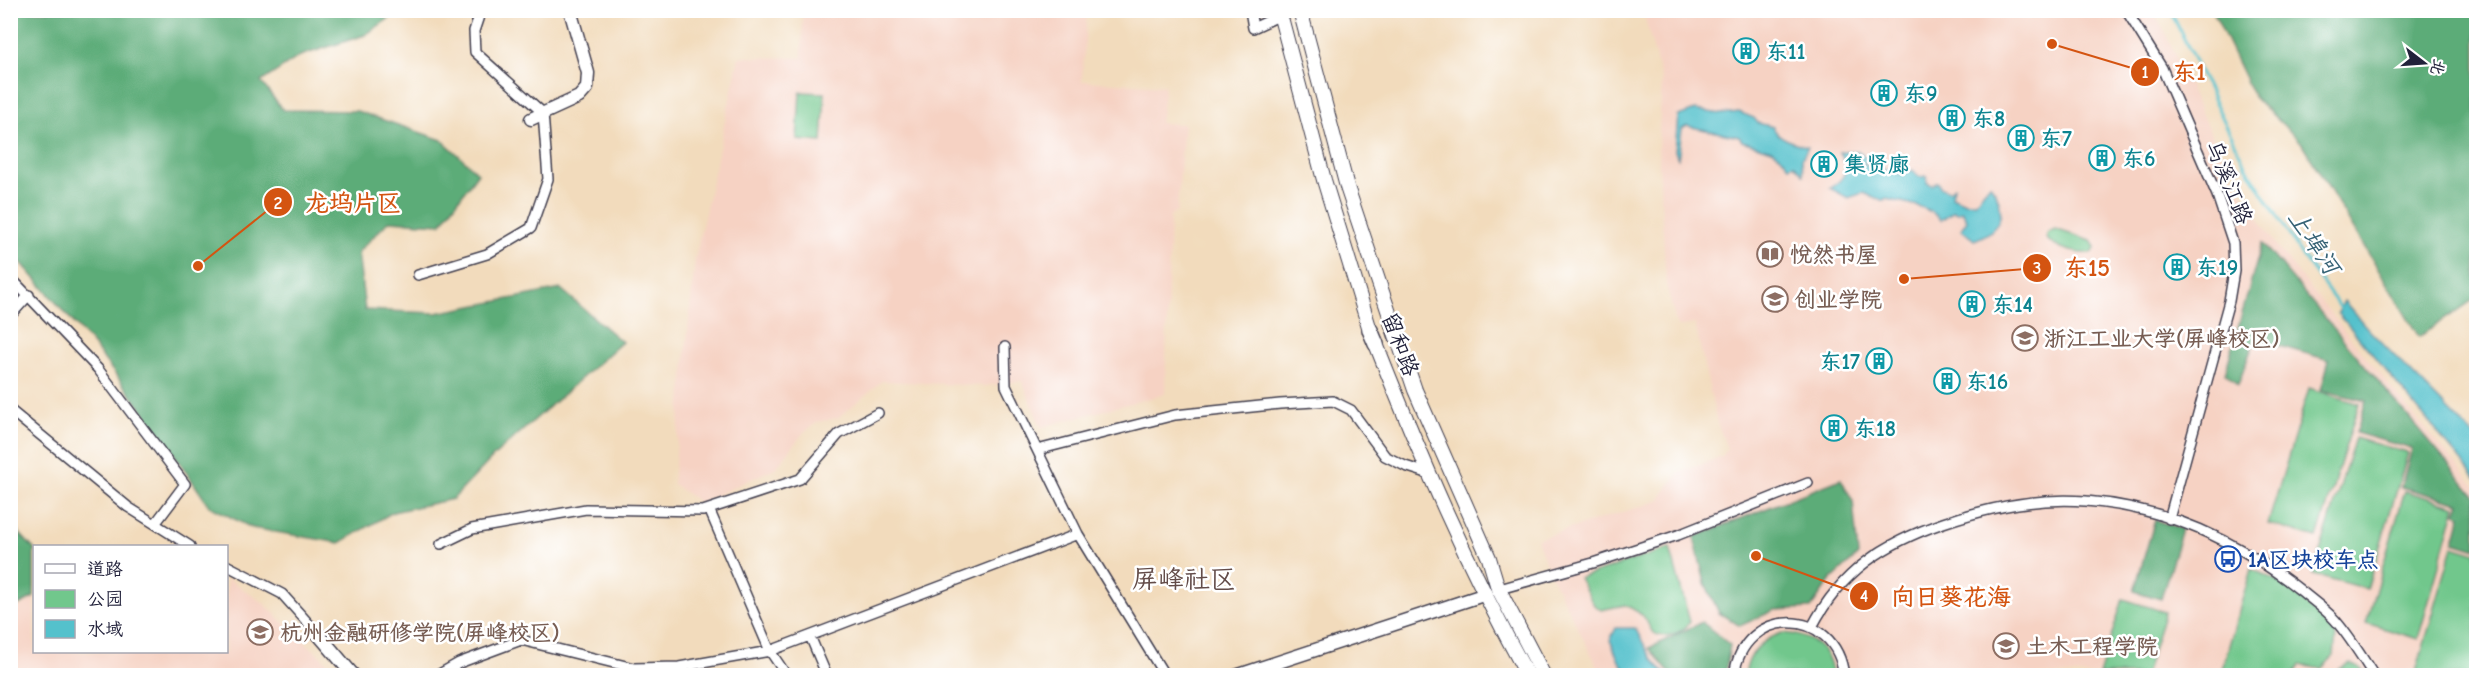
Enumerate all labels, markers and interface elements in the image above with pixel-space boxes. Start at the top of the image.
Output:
north arrow [2394,33,2454,93]
building icon: 东11 [1731,36,1761,66]
place label: 东11 [1766,39,1805,65]
callout: 东1 [2130,51,2218,93]
text: 北 [2426,57,2448,77]
text: 东1 [2172,58,2206,86]
text: 1 [2141,62,2149,83]
building icon: 东9 [1869,78,1899,108]
place label: 东9 [1904,81,1938,107]
building icon: 东8 [1937,103,1967,133]
place label: 东8 [1972,106,2005,132]
building icon: 东7 [2006,123,2036,153]
place label: 东7 [2040,126,2072,152]
street label: 乌溪江路 [2201,137,2258,228]
building icon: 东6 [2087,143,2117,173]
place label: 东6 [2122,146,2156,172]
building icon: 集贤廊 [1809,149,1839,179]
place label: 集贤廊 [1844,152,1910,178]
callout: 龙坞片区 [263,181,413,223]
text: 龙坞片区 [305,189,401,217]
text: 2 [274,193,283,214]
water label: 上埠河 [2282,204,2348,283]
library icon: 悦然书屋 [1755,239,1785,269]
place label: 悦然书屋 [1790,242,1878,268]
callout: 东15 [2022,247,2122,289]
building icon: 东19 [2162,252,2192,282]
text: 东15 [2064,254,2110,282]
place label: 东19 [2196,255,2238,281]
text: 3 [2033,258,2041,279]
school or university icon: 创业学院 [1760,284,1790,314]
place label: 创业学院 [1794,287,1882,313]
building icon: 东14 [1957,289,1987,319]
place label: 东14 [1992,292,2033,318]
street label: 留和路 [1376,309,1424,380]
school or university icon: 浙江工业大学(屏峰校区) [2010,323,2040,353]
place label: 浙江工业大学(屏峰校区) [2044,326,2280,352]
building icon: 东17 [1864,346,1894,376]
place label: 东17 [1819,349,1860,375]
building icon: 东16 [1932,366,1962,396]
place label: 东16 [1966,369,2008,395]
building icon: 东18 [1819,413,1849,443]
place label: 东18 [1854,416,1896,442]
bus stop icon: 1A区块校车点 [2213,544,2243,574]
legend [33,545,228,653]
place label: 1A区块校车点 [2248,547,2379,573]
text: 道路 [87,559,123,580]
district label: 屏峰社区 [1132,565,1236,595]
callout: 向日葵花海 [1849,575,2023,617]
text: 向日葵花海 [1891,583,2011,611]
text: 4 [1860,586,1868,607]
text: 公园 [87,589,123,610]
school or university icon: 杭州金融研修学院(屏峰校区) [245,617,275,647]
text: 水域 [87,619,123,640]
place label: 杭州金融研修学院(屏峰校区) [280,620,560,646]
school or university icon: 土木工程学院 [1991,631,2021,661]
place label: 土木工程学院 [2026,634,2158,660]

